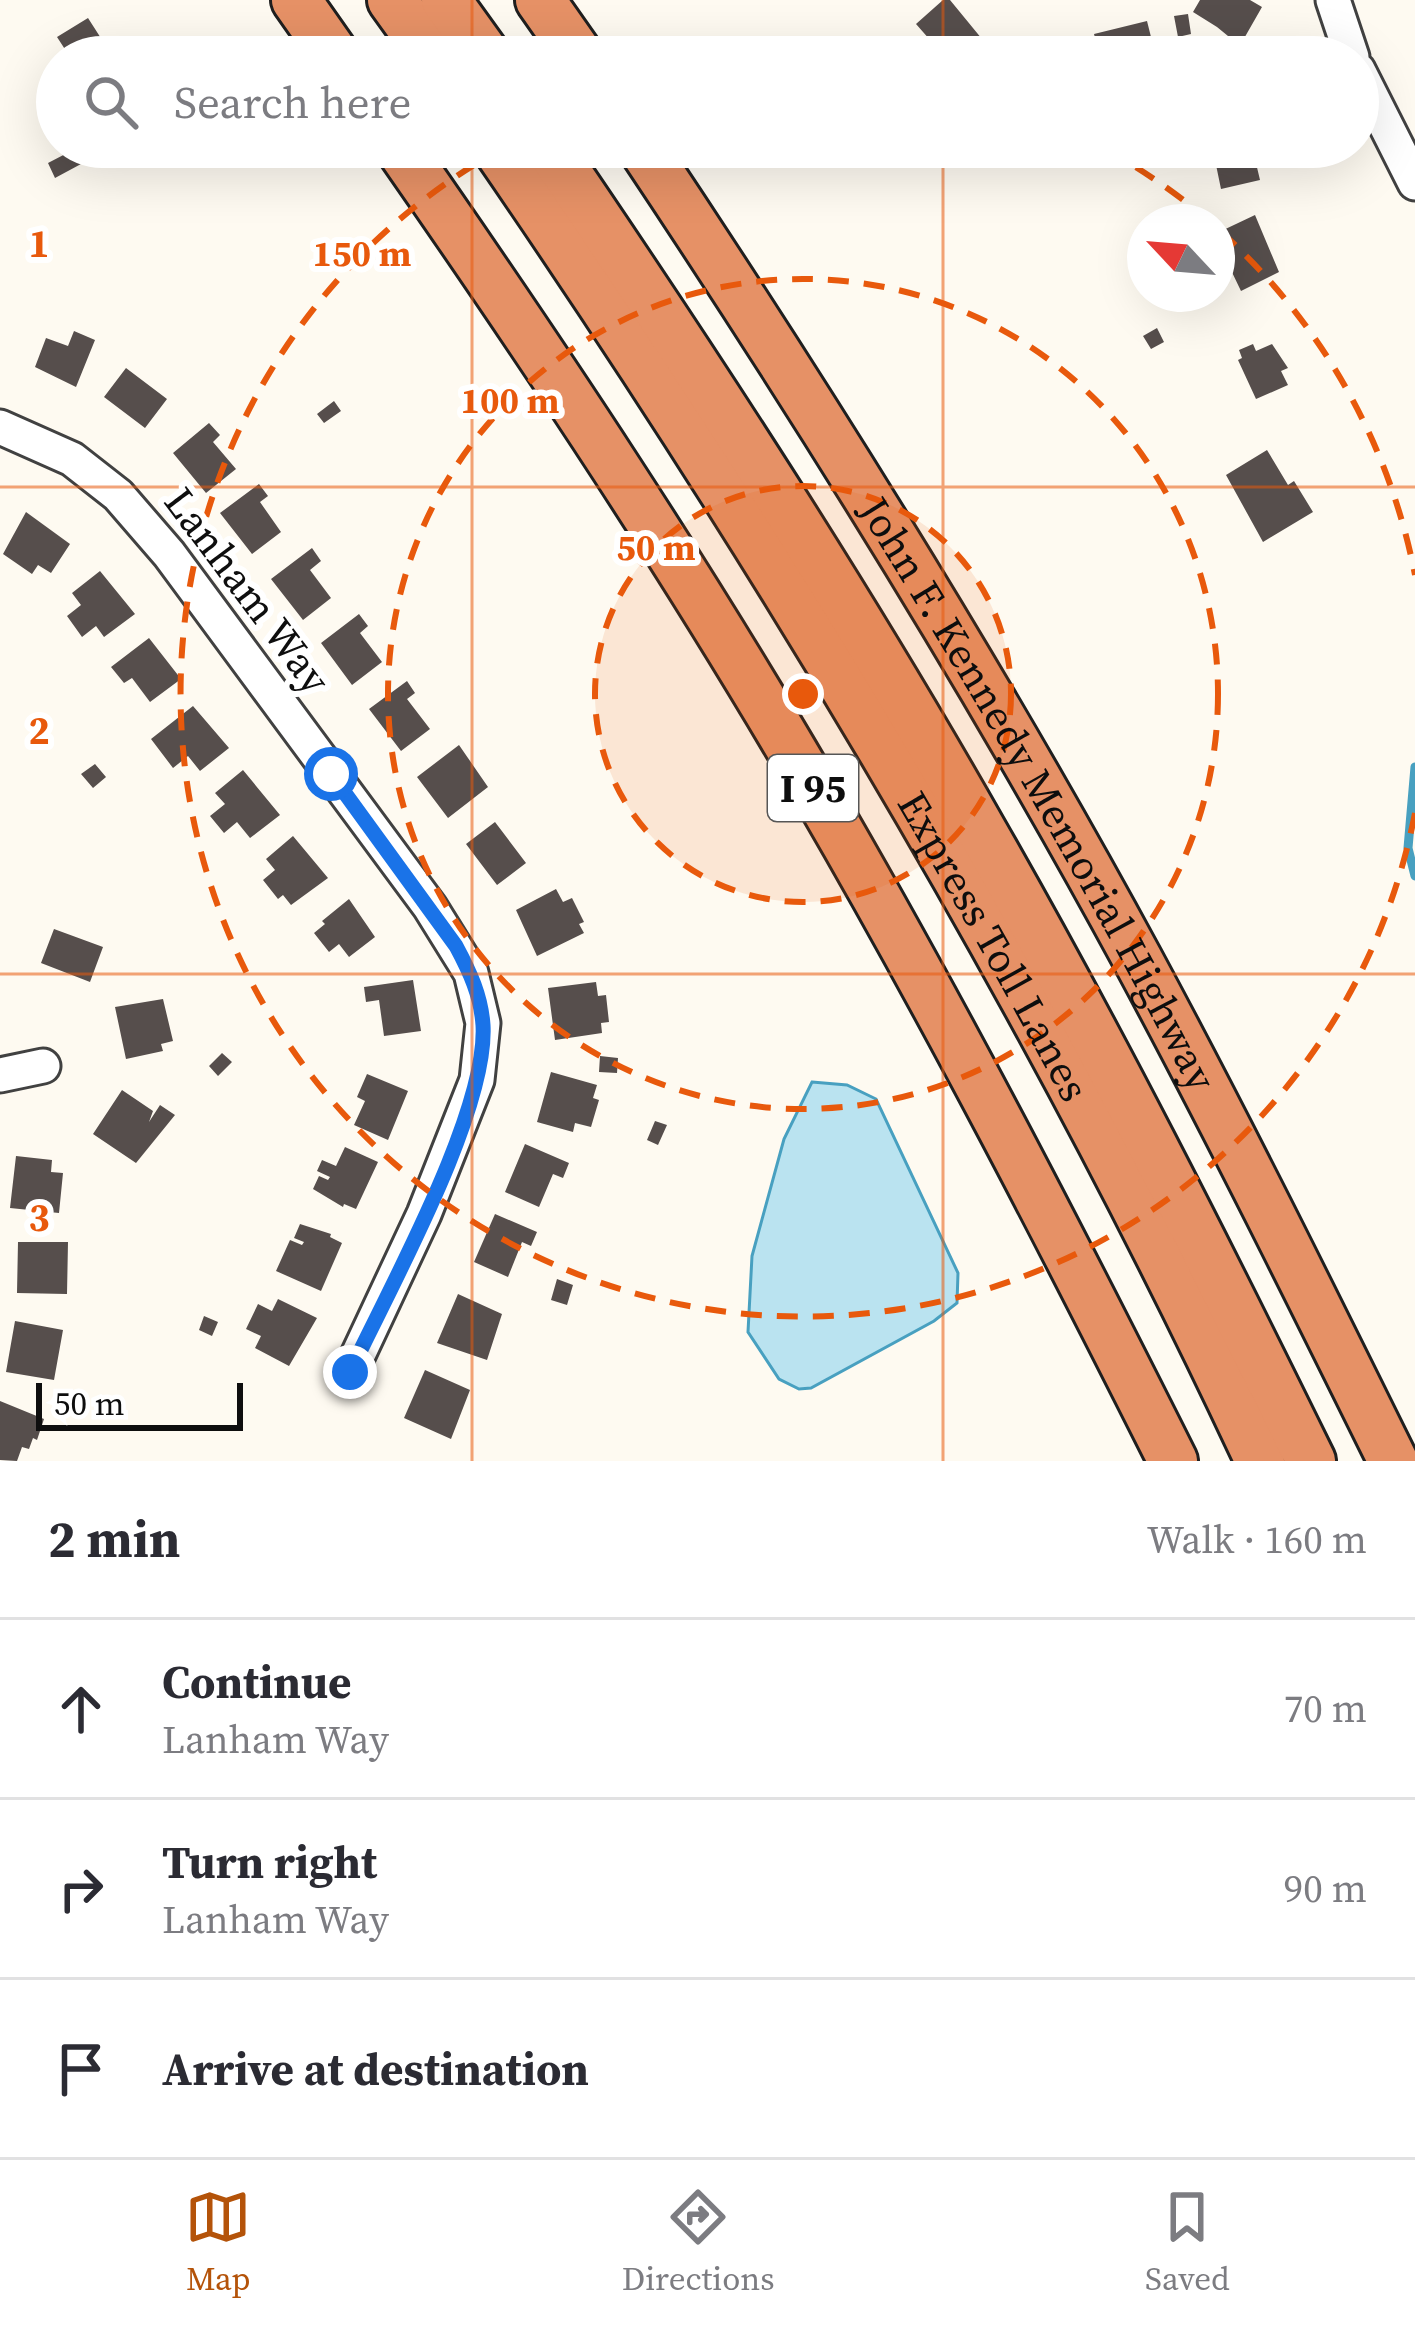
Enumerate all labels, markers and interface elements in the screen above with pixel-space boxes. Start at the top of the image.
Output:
search box [36,36,1379,168]
icon: search [78,69,144,135]
text: Search here [174,71,411,133]
north arrow [1127,204,1235,312]
text: 1 [28,217,50,270]
text: 150 m [313,229,411,278]
text: 100 m [461,376,559,425]
street label: Lanham Way [151,475,345,705]
street label: John F. Kennedy Memorial Highway [845,485,1231,1101]
text: 50 m [616,523,696,572]
centre of rings [782,673,824,715]
text: 2 [28,704,50,757]
route start [304,747,358,801]
road number: I 95 [768,755,858,821]
street label: Express Toll Lanes [884,780,1104,1111]
text: 3 [28,1191,50,1244]
route end [323,1345,377,1399]
scale bar [36,1377,243,1430]
text: 50 m [54,1381,124,1426]
text: 2 min [48,1504,180,1574]
text: Walk · 160 m [1147,1513,1367,1566]
text: Continue [162,1651,351,1713]
icon: ahead [48,1676,114,1742]
text: 70 m [1284,1682,1367,1735]
text: Lanham Way [162,1713,389,1766]
text: Turn right [162,1831,377,1893]
icon: right [48,1856,114,1922]
text: 90 m [1284,1862,1367,1915]
text: Lanham Way [162,1893,389,1946]
icon: arrive [48,2036,114,2102]
text: Arrive at destination [162,2038,589,2100]
tab: Map [185,2184,251,2301]
tab: Directions [622,2184,775,2301]
tab: Saved [1145,2184,1230,2301]

